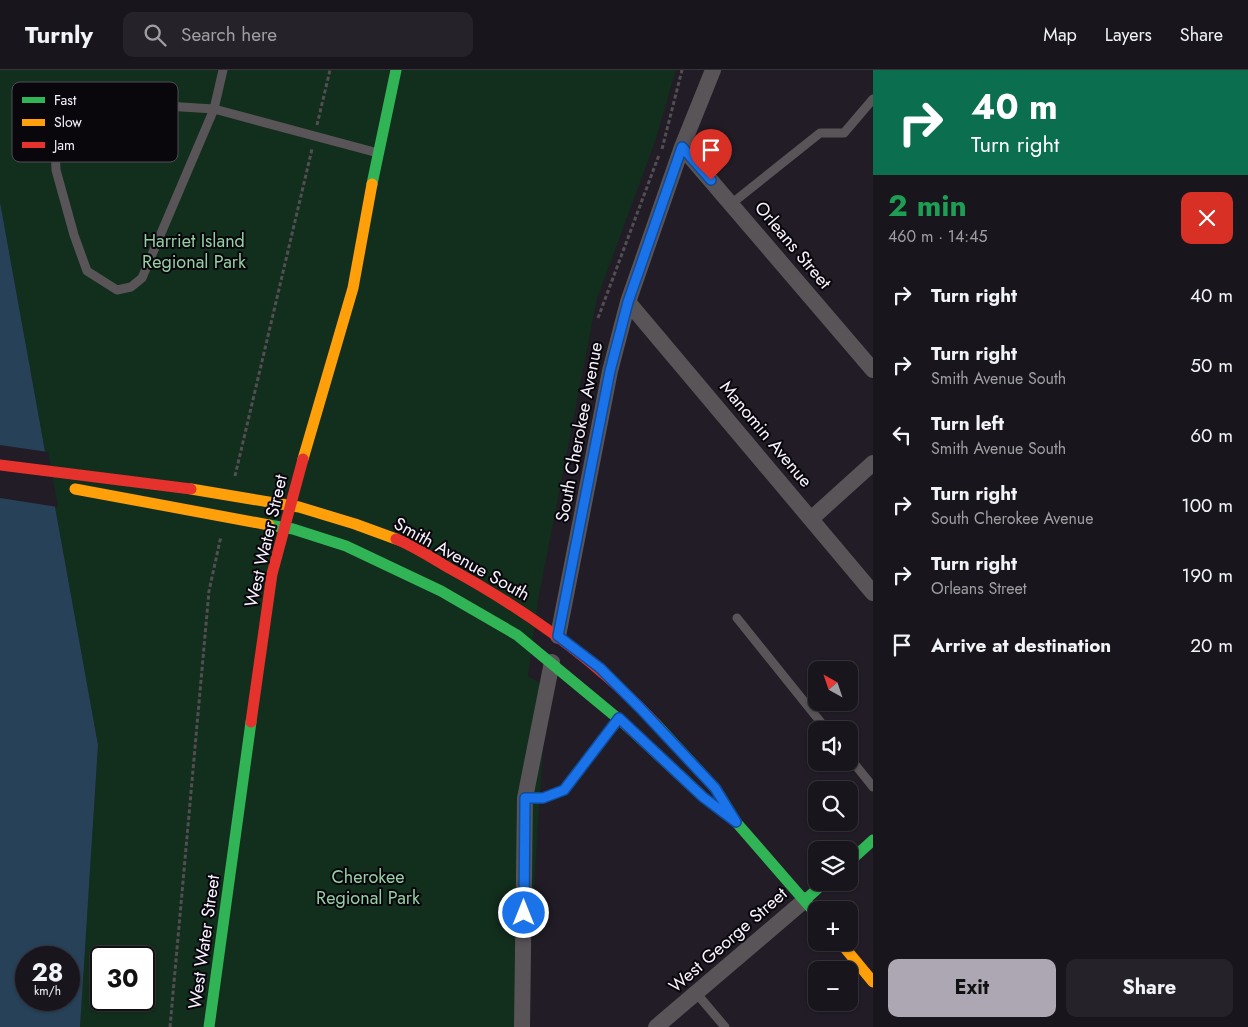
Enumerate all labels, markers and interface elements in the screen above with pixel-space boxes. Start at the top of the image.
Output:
search box [123,12,473,57]
text: Turnly [25,17,93,52]
icon: search [141,21,169,49]
text: Search here [181,21,277,48]
text: Map [1043,22,1077,48]
text: Layers [1105,22,1152,48]
text: Share [1180,22,1223,48]
legend [12,82,178,162]
text: 40 m [971,82,1058,132]
text: Fast [54,90,77,110]
icon: right [888,90,953,155]
text: Slow [54,112,82,132]
text: Turn right [971,128,1059,160]
pin [690,129,732,180]
text: Jam [52,135,75,155]
icon: arrive [697,136,725,164]
text: 2 min [888,184,967,227]
button: close [1181,192,1233,244]
street label: Orleans Street [748,195,838,295]
text: 460 m · 14:45 [888,225,988,248]
park label: Harriet Island Regional Park [142,228,246,275]
icon: right [888,281,916,309]
text: Turn right [931,282,1017,309]
text: 40 m [1190,282,1233,309]
street label: South Cherokee Avenue [549,340,609,524]
text: Turn right [931,340,1017,367]
icon: right [888,351,916,379]
text: 50 m [1190,352,1233,379]
text: Smith Avenue South [931,367,1066,390]
street label: Manomin Avenue [714,375,818,493]
text: Turn left [931,410,1004,437]
icon: left [888,421,916,449]
text: 60 m [1190,422,1233,449]
text: Smith Avenue South [931,437,1066,460]
street label: West Water Street [238,471,294,610]
text: Turn right [931,480,1017,507]
icon: right [888,491,916,519]
text: 100 m [1181,492,1233,519]
text: South Cherokee Avenue [931,507,1093,530]
street label: Smith Avenue South [389,511,535,607]
text: Turn right [931,550,1017,577]
icon: right [888,561,916,589]
text: 190 m [1182,562,1233,589]
text: Orleans Street [931,577,1027,600]
icon: arrive [888,631,916,659]
text: Arrive at destination [931,632,1111,659]
text: 20 m [1190,632,1233,659]
north arrow [808,661,858,711]
map controls [808,661,858,1011]
button: sound [808,721,858,771]
button: search [808,781,858,831]
button: layers [808,841,858,891]
park label: Cherokee Regional Park [316,864,420,911]
street label: West Water Street [182,872,226,1011]
street label: West George Street [663,881,793,999]
position arrow [497,886,549,938]
button: + [808,901,858,951]
speed limit sign: 30 [90,946,155,1011]
text: 28 [31,954,64,990]
button: Exit [888,959,1056,1017]
button: Share [1066,959,1233,1017]
button: − [808,961,858,1011]
text: km/h [34,982,61,1000]

